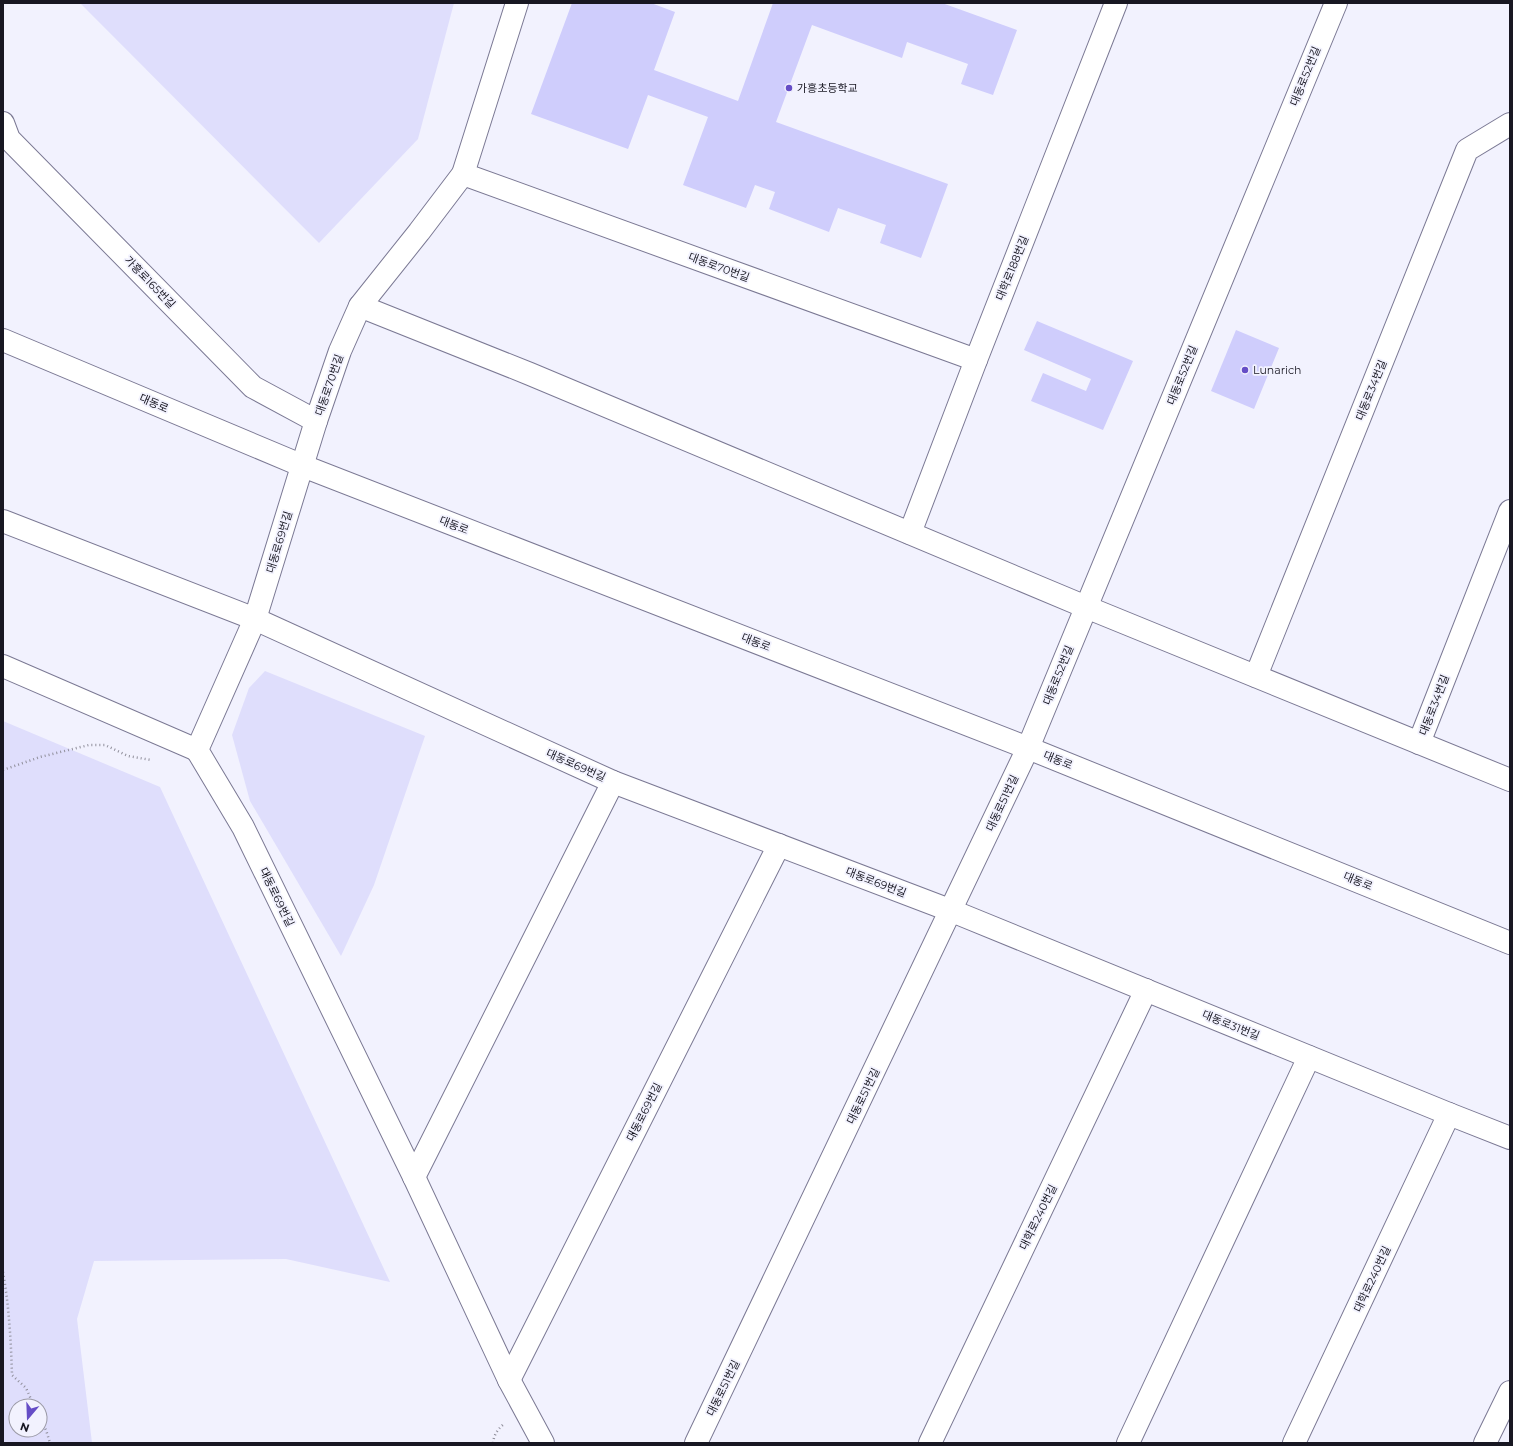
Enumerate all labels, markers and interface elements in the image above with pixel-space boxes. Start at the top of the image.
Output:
street label: 대동로52번길 [1287,44,1323,108]
place label: 가흥초등학교 [797,81,858,95]
marker: 가흥초등학교 [784,83,794,93]
street label: 대학로188번길 [993,234,1031,302]
street label: 대동로70번길 [686,249,752,285]
street label: 가흥로165번길 [122,253,178,311]
street label: 대동로52번길 [1164,343,1200,407]
street label: 대동로70번길 [312,352,346,418]
street label: 대동로34번길 [1353,358,1389,422]
place label: Lunarich [1253,363,1302,377]
marker: Lunarich [1240,365,1250,375]
street label: 대동로 [137,391,171,415]
street label: 대동로69번길 [263,509,295,575]
street label: 대동로 [437,513,471,537]
street label: 대동로 [739,630,773,654]
street label: 대동로52번길 [1040,643,1076,707]
street label: 대동로34번길 [1416,673,1452,737]
street label: 대동로69번길 [544,746,608,784]
street label: 대동로 [1041,748,1075,772]
street label: 대동로51번길 [983,772,1021,834]
street label: 대동로69번길 [844,864,908,900]
street label: 대동로69번길 [257,865,297,929]
street label: 대동로 [1341,869,1375,893]
street label: 대동로31번길 [1200,1007,1262,1043]
street label: 대동로51번길 [843,1066,883,1126]
street label: 대동로69번길 [623,1080,665,1144]
street label: 대학로240번길 [1016,1182,1060,1252]
street label: 대학로240번길 [1351,1244,1393,1314]
street label: 대동로51번길 [703,1358,743,1418]
north arrow [8,1398,48,1438]
text: N [18,1419,31,1436]

